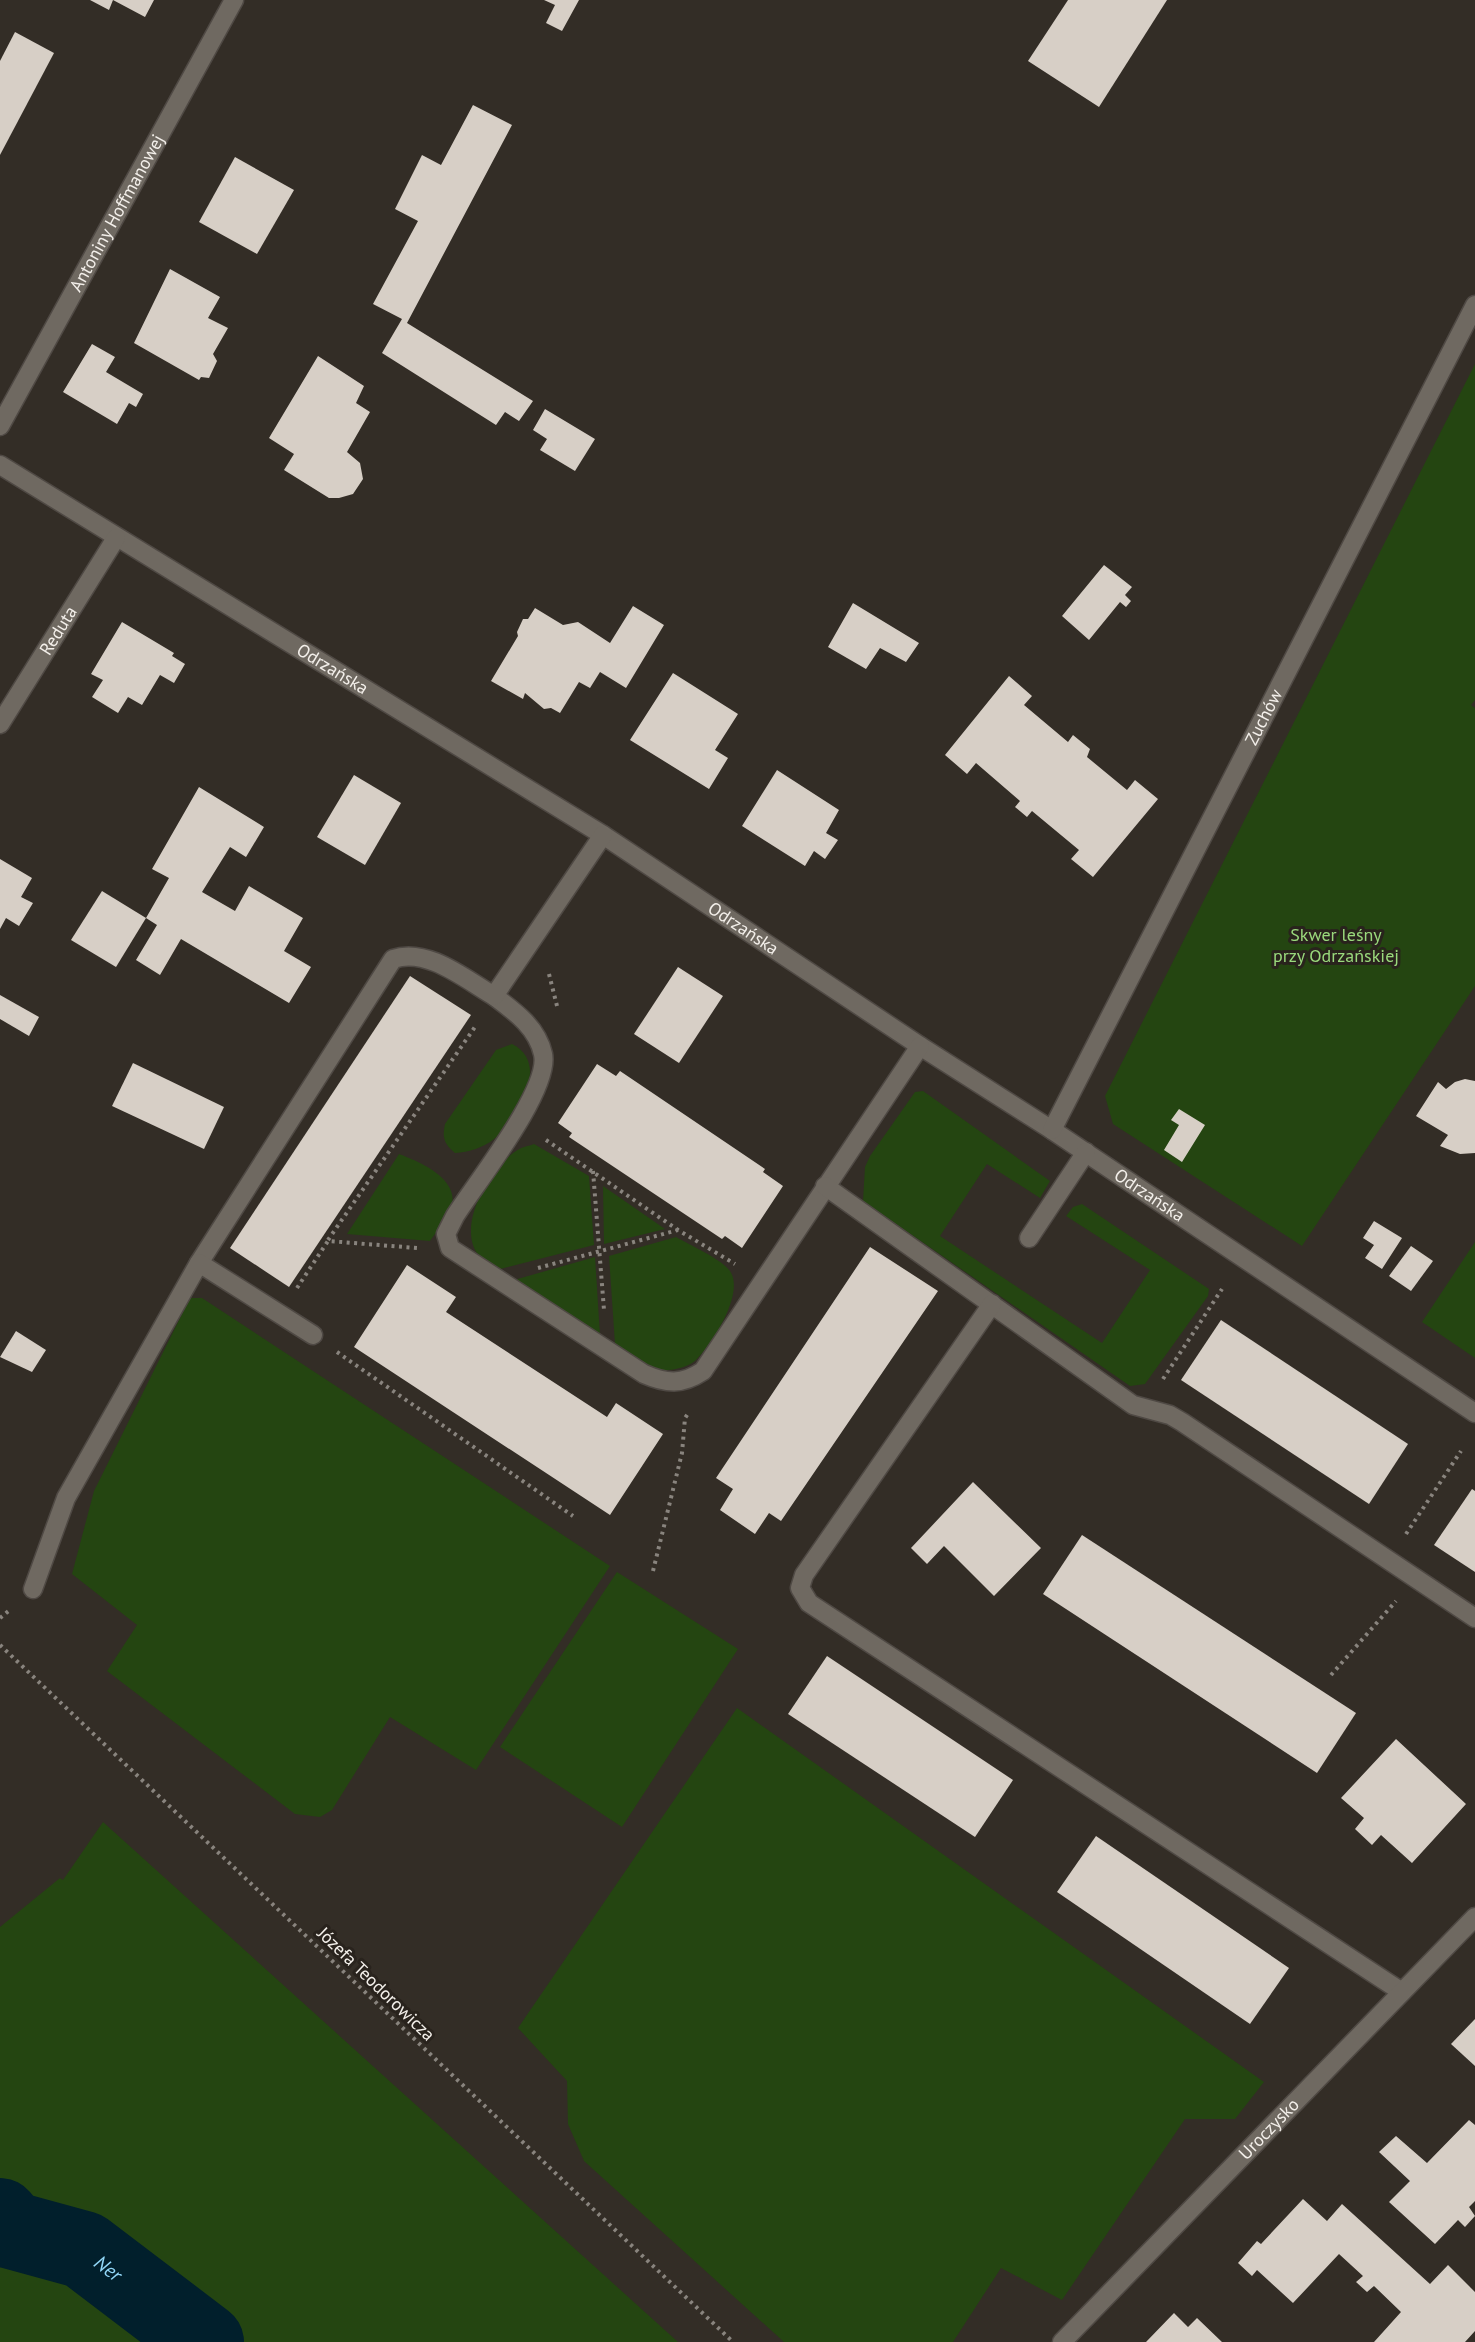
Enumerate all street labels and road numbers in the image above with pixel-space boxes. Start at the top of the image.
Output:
street label: Antoniny Hoffmanowej [64,130,169,295]
street label: Reduta [34,602,82,659]
street label: Odrzańska [293,638,373,699]
street label: Zuchów [1239,684,1287,749]
street label: Odrzańska [704,896,783,960]
street label: Odrzańska [1110,1163,1189,1227]
street label: Józefa Teodorowicza [312,1921,440,2046]
street label: Uroczysko [1233,2093,1304,2164]

